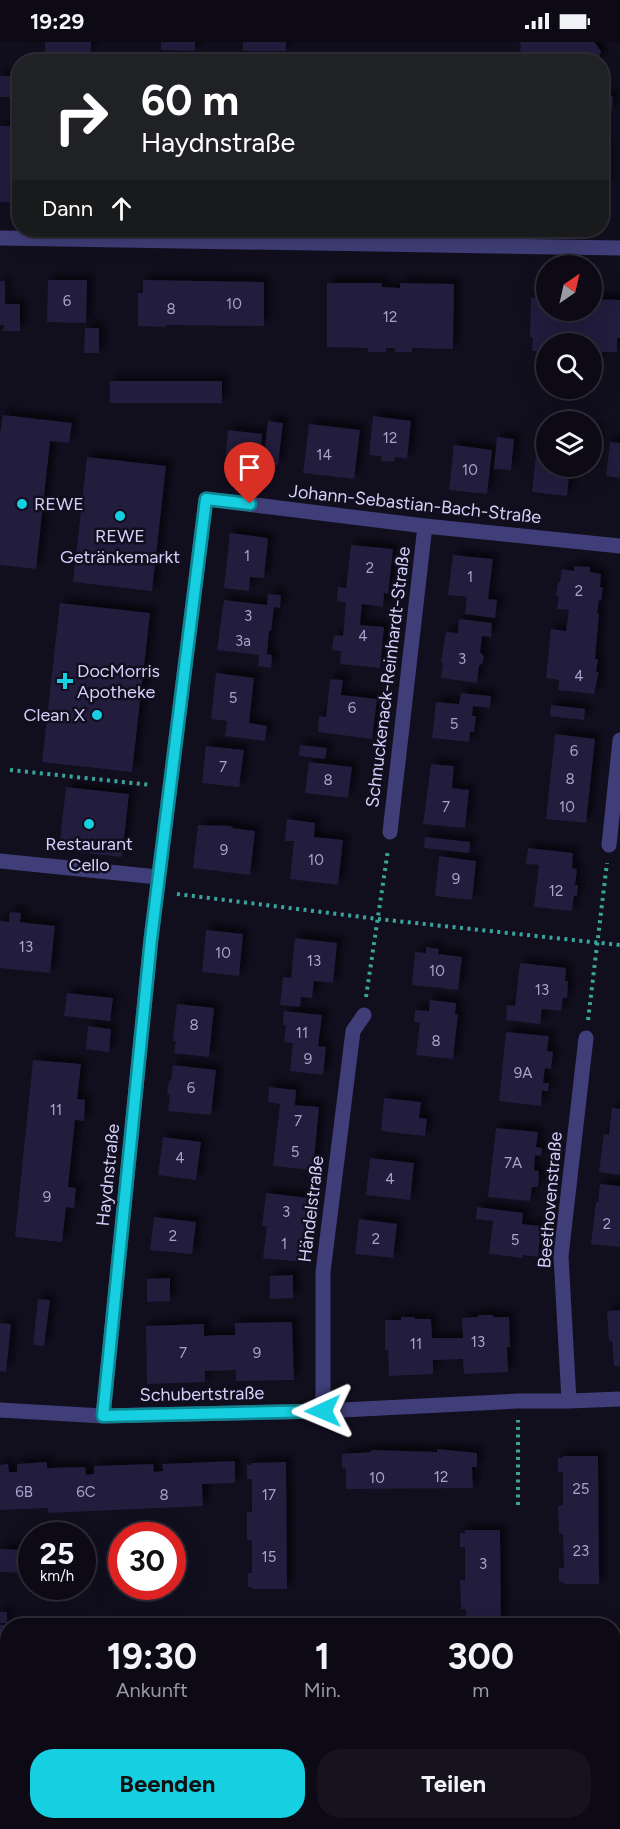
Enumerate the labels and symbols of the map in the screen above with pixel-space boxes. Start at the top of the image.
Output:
north arrow [536,255,602,321]
house number: 6 [63,292,72,310]
house number: 10 [226,295,242,313]
house number: 8 [166,300,176,318]
house number: 12 [383,308,397,326]
house number: 12 [383,429,397,447]
pin [224,442,275,504]
house number: 14 [316,446,332,464]
house number: 10 [462,461,478,479]
street label: Johann-Sebastian-Bach-Straße [288,480,543,528]
place label: REWE [34,493,84,515]
marker: REWE [15,497,29,511]
marker: REWE Getränkemarkt [113,509,127,523]
place label: REWE Getränkemarkt [60,525,180,568]
street label: Schnuckenack-Reinhardt-Straße [361,545,415,809]
house number: 1 [244,547,250,565]
house number: 2 [366,559,374,577]
house number: 1 [467,568,473,586]
house number: 2 [575,582,583,600]
house number: 3 [244,607,252,625]
house number: 4 [358,627,368,645]
house number: 3a [235,632,251,650]
house number: 3 [458,650,466,668]
place label: DocMorris Apotheke [77,660,160,703]
house number: 4 [574,667,584,685]
marker: DocMorris Apotheke [58,674,72,688]
house number: 5 [229,689,237,707]
house number: 6 [348,699,357,717]
place label: Clean X [24,704,85,726]
marker: Clean X [90,708,104,722]
house number: 5 [450,715,458,733]
house number: 6 [570,742,579,760]
house number: 7 [219,758,227,776]
house number: 8 [565,770,575,788]
house number: 8 [323,771,333,789]
house number: 7 [442,798,450,816]
house number: 10 [559,798,575,816]
marker: Restaurant Cello [82,817,96,831]
place label: Restaurant Cello [45,833,133,876]
house number: 9 [220,841,228,859]
house number: 10 [308,851,324,869]
house number: 9 [452,870,460,888]
house number: 12 [549,882,563,900]
house number: 13 [19,938,33,956]
house number: 10 [215,944,231,962]
house number: 13 [307,952,321,970]
house number: 10 [429,962,445,980]
house number: 13 [535,981,549,999]
house number: 8 [189,1016,199,1034]
house number: 11 [296,1024,308,1042]
house number: 8 [431,1032,441,1050]
house number: 9 [304,1050,312,1068]
house number: 9A [514,1064,532,1082]
house number: 6 [187,1079,196,1097]
house number: 11 [50,1101,62,1119]
house number: 7 [294,1112,302,1130]
street label: Haydnstraße [92,1123,124,1227]
street label: Beethovenstraße [533,1131,567,1269]
house number: 5 [291,1143,299,1161]
house number: 4 [175,1149,185,1167]
street label: Händelstraße [294,1154,328,1264]
house number: 7A [504,1154,522,1172]
house number: 4 [385,1170,395,1188]
house number: 9 [43,1188,51,1206]
house number: 3 [282,1203,290,1221]
house number: 2 [603,1215,611,1233]
house number: 2 [169,1227,177,1245]
house number: 2 [372,1230,380,1248]
house number: 5 [511,1231,519,1249]
house number: 1 [281,1235,287,1253]
house number: 13 [471,1333,485,1351]
house number: 11 [410,1335,422,1353]
house number: 7 [179,1344,187,1362]
house number: 9 [253,1344,261,1362]
position arrow [291,1379,355,1443]
street label: Schubertstraße [140,1382,265,1406]
house number: 12 [434,1468,448,1486]
house number: 10 [369,1469,385,1487]
house number: 25 [572,1480,590,1498]
house number: 6B [15,1483,33,1501]
house number: 6C [76,1483,96,1501]
house number: 8 [159,1486,169,1504]
house number: 17 [262,1486,276,1504]
speed limit sign: 30 [108,1522,186,1600]
house number: 23 [573,1542,589,1560]
house number: 15 [262,1548,276,1566]
house number: 3 [479,1555,487,1573]

